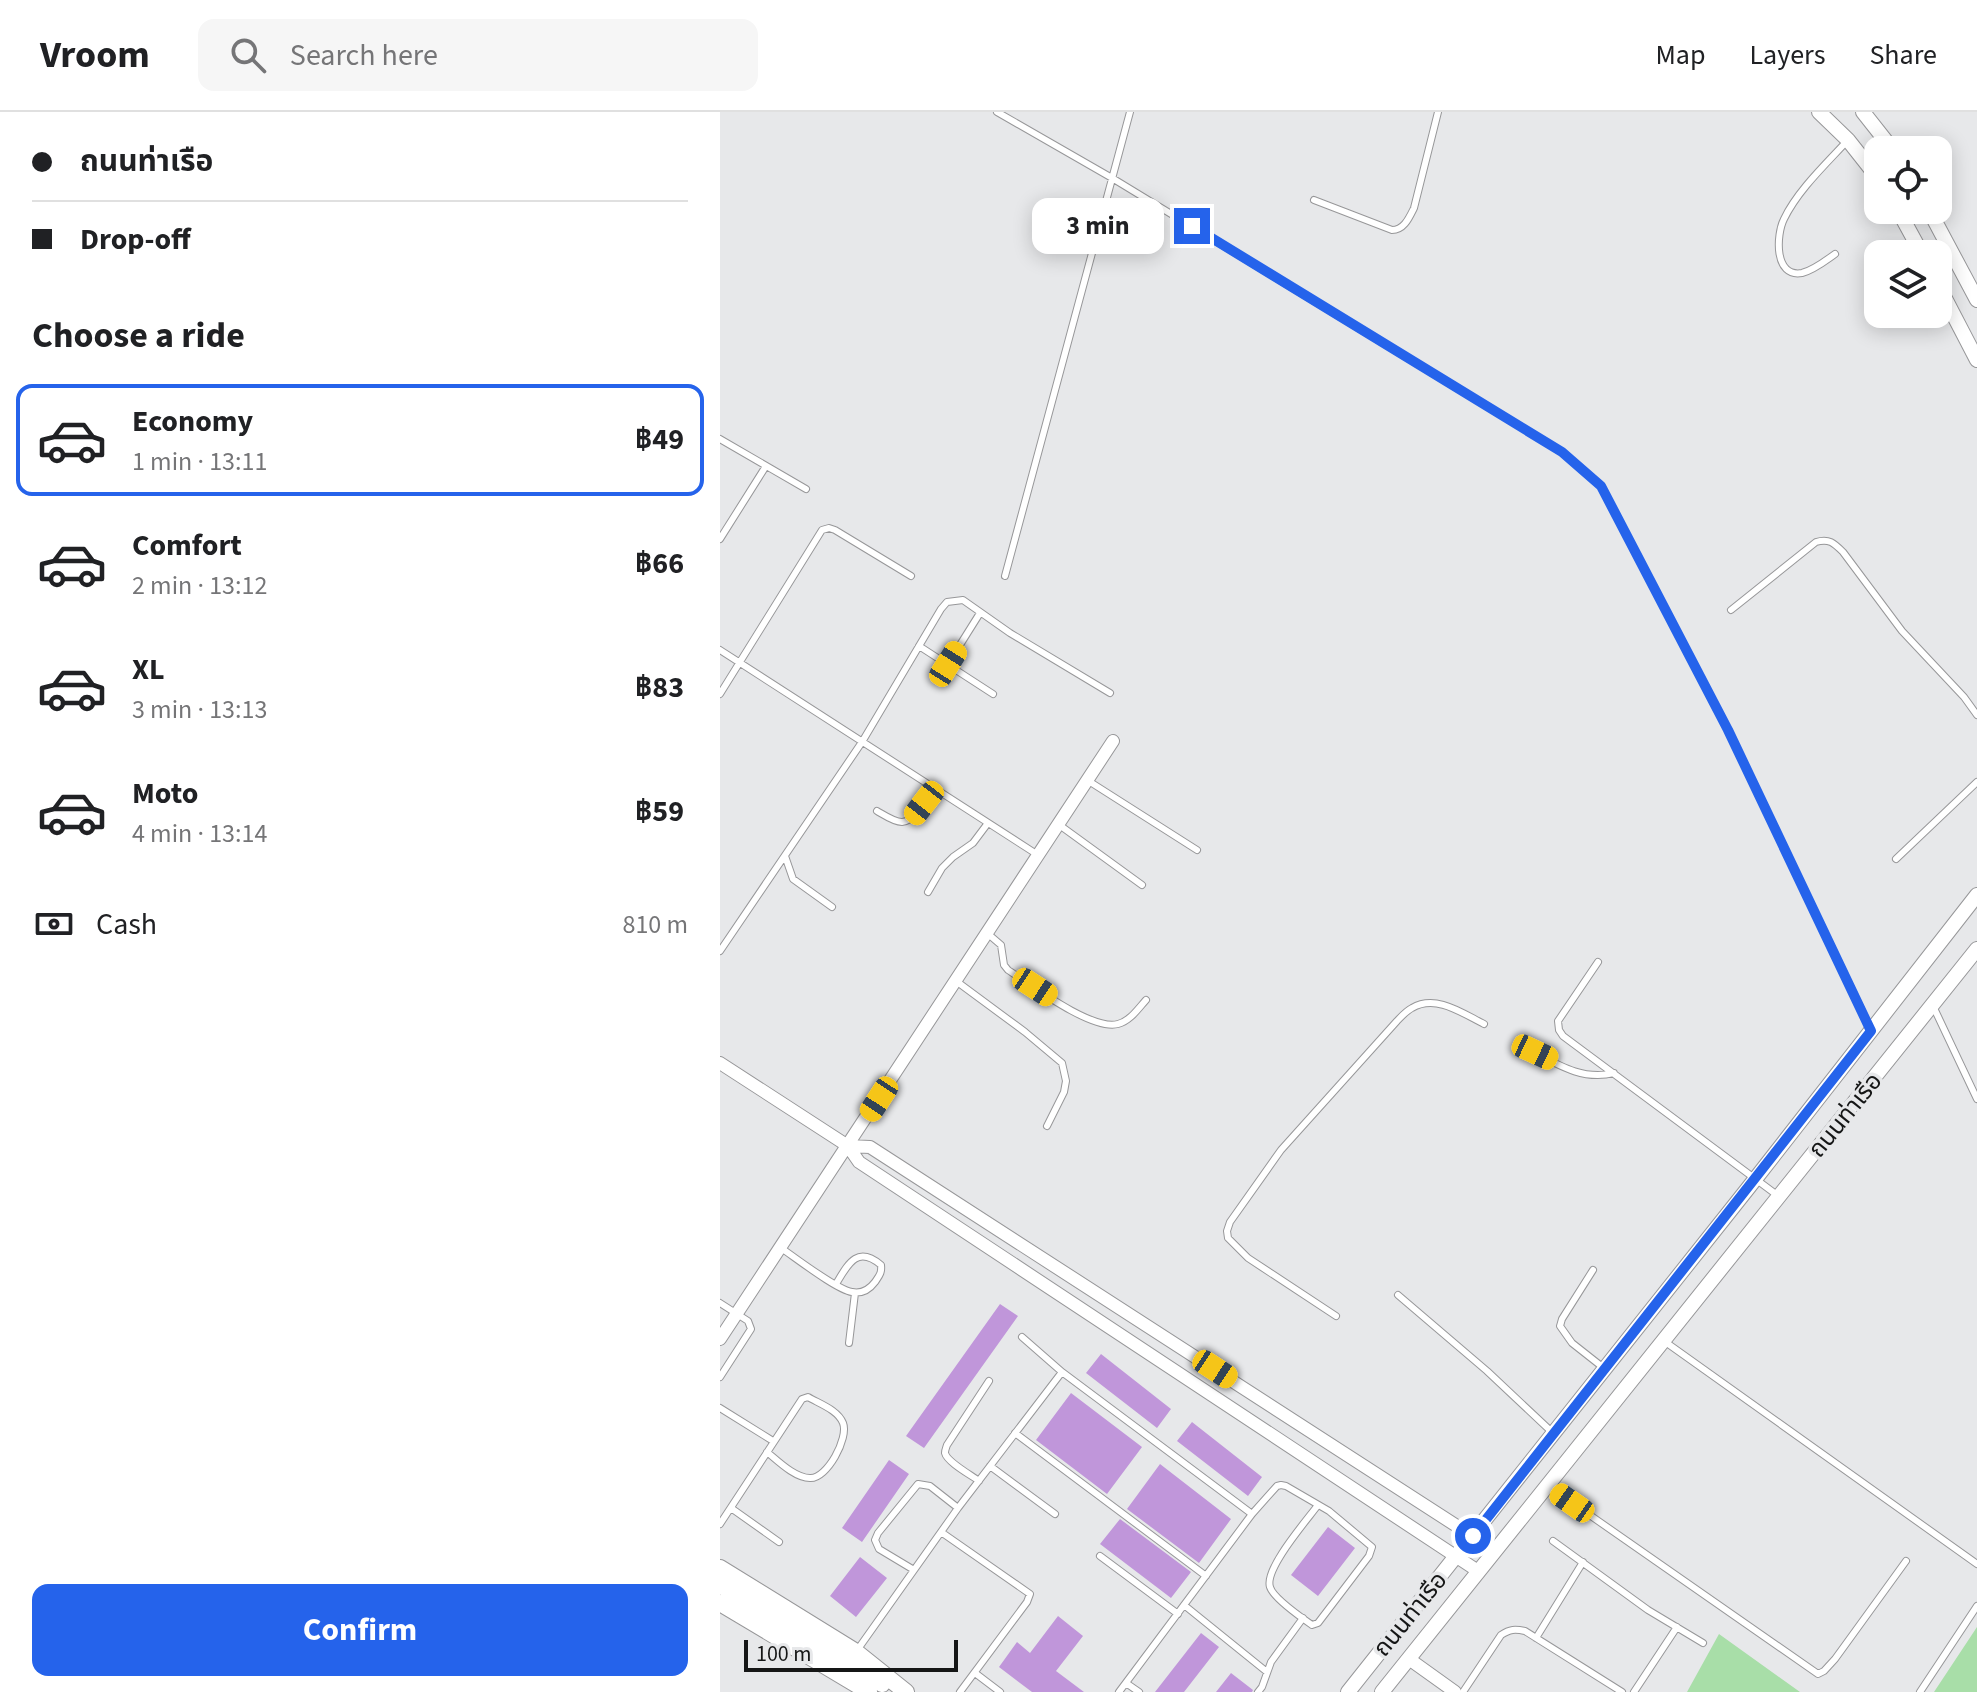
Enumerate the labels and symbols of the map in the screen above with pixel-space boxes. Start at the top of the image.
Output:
callout: 3 min [1032,198,1164,254]
route end [1174,208,1210,244]
car [925,637,971,691]
car [900,777,948,829]
car [1008,964,1062,1010]
car [1508,1031,1562,1073]
street label: ถนนท่าเรือ [1800,1065,1891,1165]
car [856,1072,902,1126]
car [1188,1346,1242,1392]
car [1545,1479,1599,1527]
route start [1455,1518,1491,1554]
street label: ถนนท่าเรือ [1365,1564,1456,1664]
scale bar [744,1636,958,1672]

